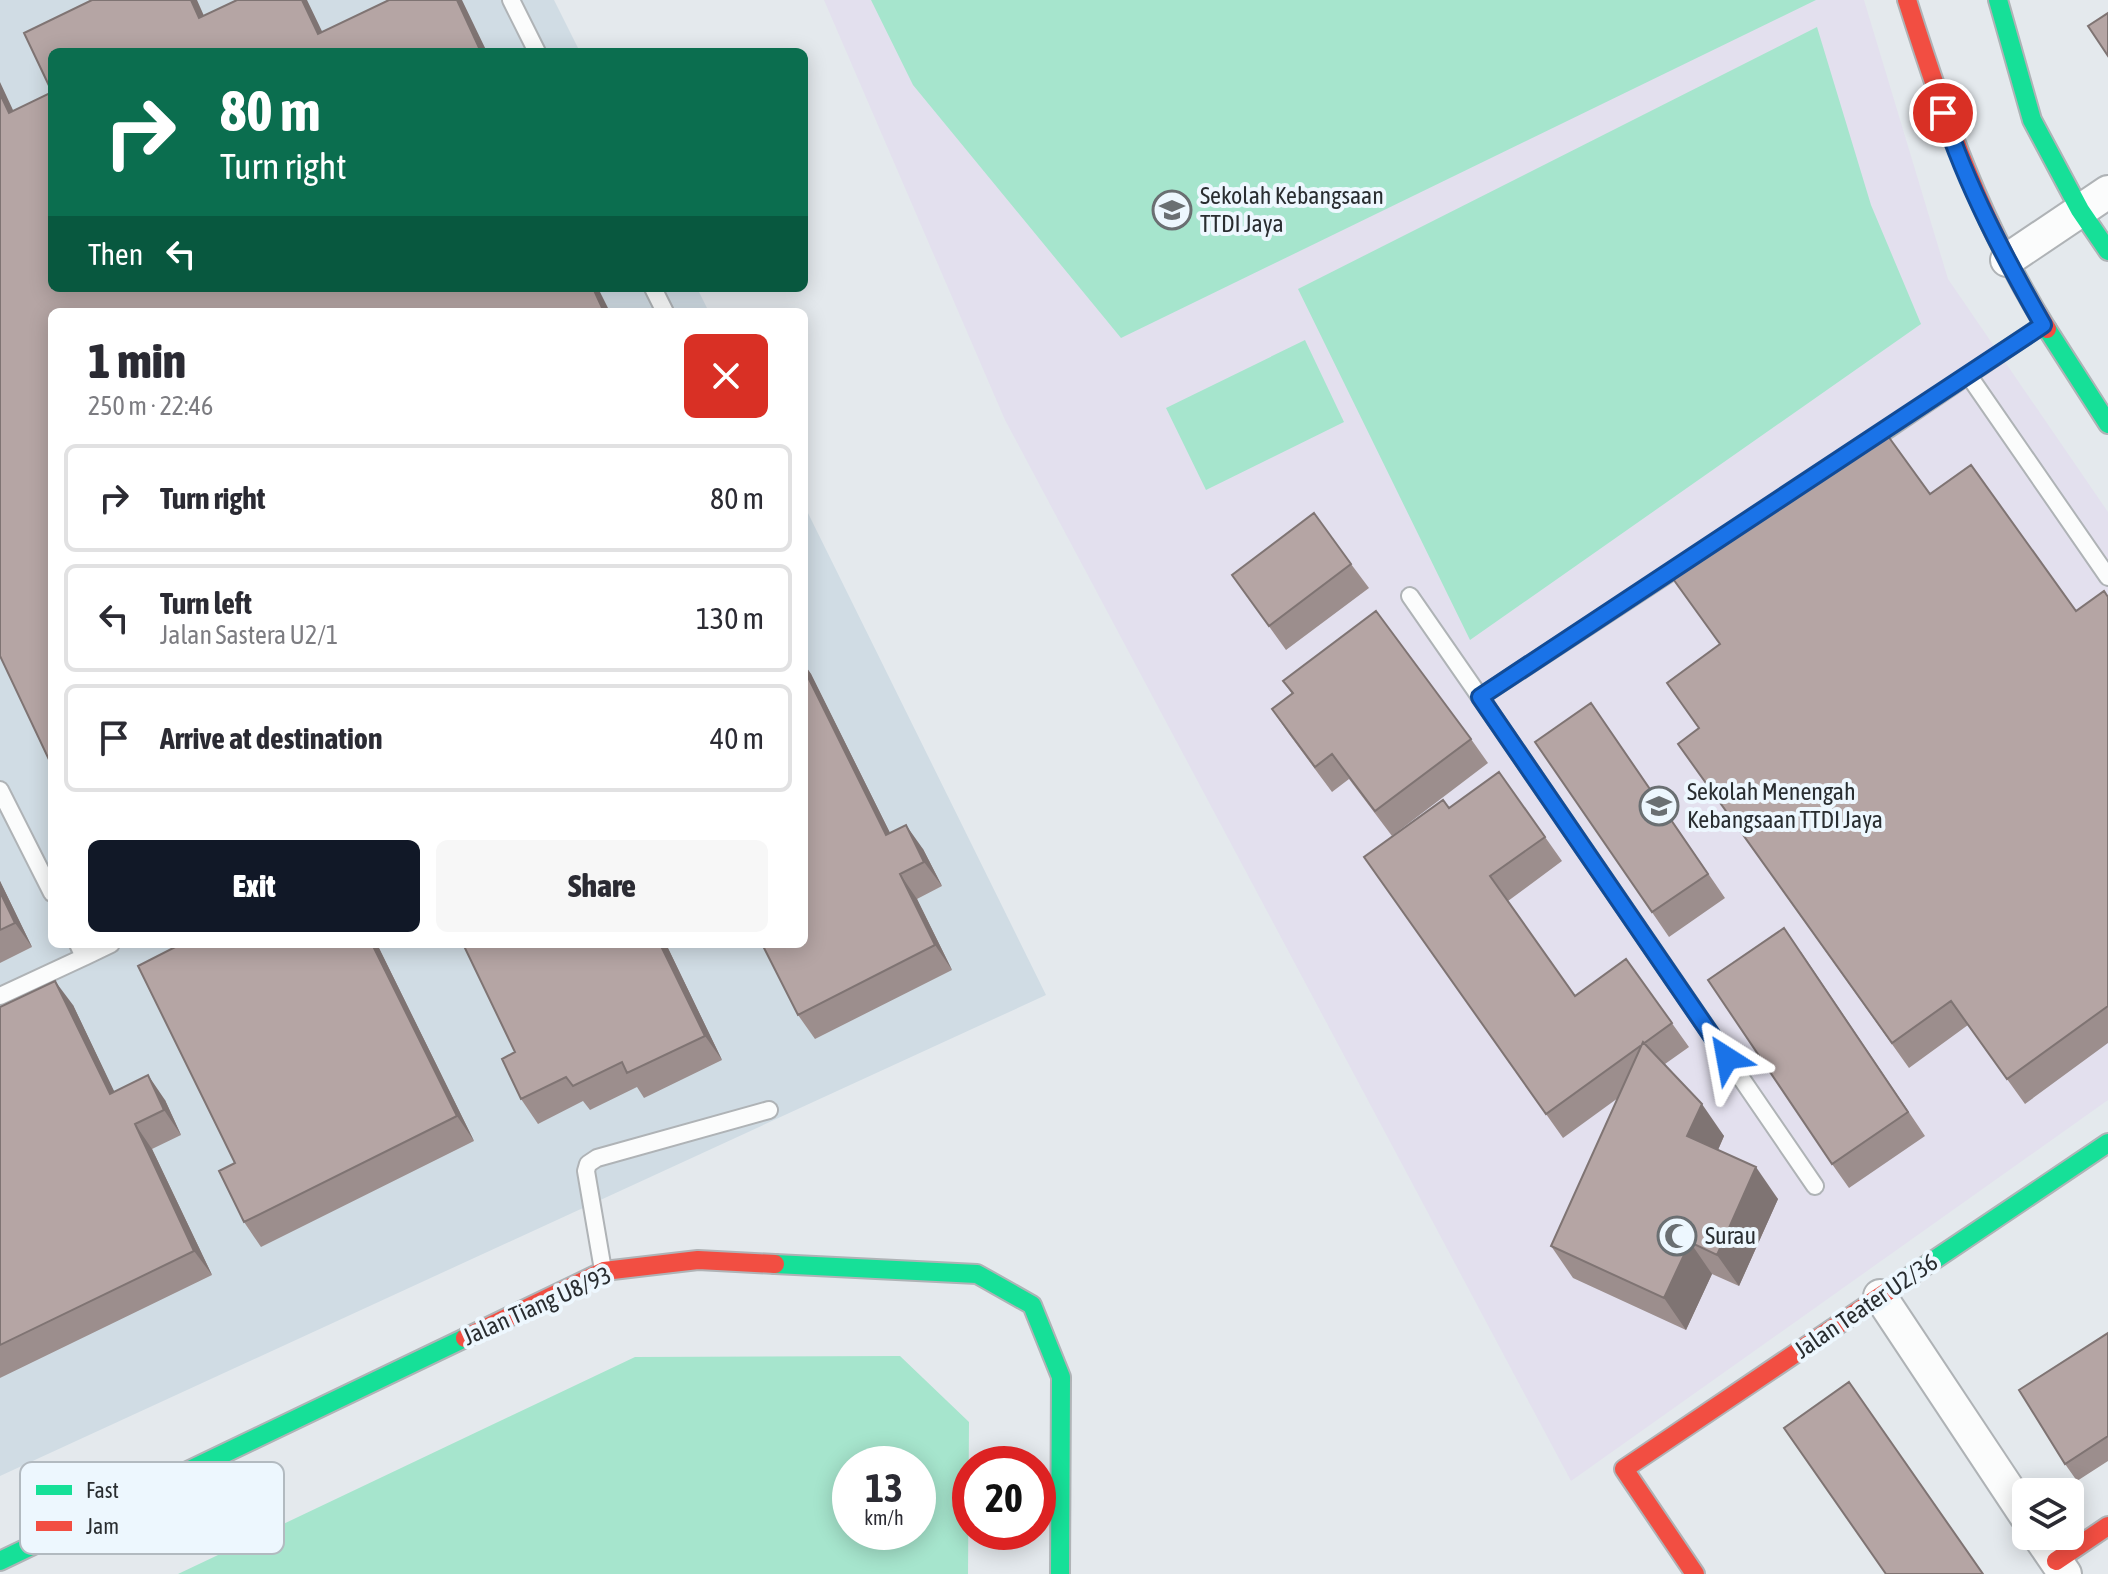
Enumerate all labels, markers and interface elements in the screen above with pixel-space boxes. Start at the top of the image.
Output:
text: 80 m [220,79,321,143]
pin [1909,79,1977,147]
icon: right [88,80,192,184]
icon: arrive [1921,91,1965,135]
text: Turn right [220,145,347,187]
place label: Sekolah Kebangsaan TTDI Jaya [1200,182,1384,237]
school or university icon: Sekolah Kebangsaan TTDI Jaya [1151,189,1193,231]
icon: left [159,232,203,276]
text: Then [88,237,143,271]
text: 1 min [88,333,186,388]
button: close [684,334,768,418]
text: 250 m · 22:46 [88,391,213,421]
icon: right [92,476,136,520]
text: Turn right [160,481,266,515]
text: 80 m [710,481,764,515]
text: Turn left [160,586,252,620]
icon: left [92,596,136,640]
text: 130 m [696,601,764,635]
text: Jalan Sastera U2/1 [160,620,338,650]
icon: arrive [92,716,136,760]
text: Arrive at destination [160,721,382,755]
text: 40 m [710,721,764,755]
place label: Sekolah Menengah Kebangsaan TTDI Jaya [1687,778,1883,833]
school or university icon: Sekolah Menengah Kebangsaan TTDI Jaya [1638,785,1680,827]
button: Exit [88,840,420,932]
button: Share [436,840,768,932]
position arrow [1685,1016,1769,1100]
mosque icon: Surau [1656,1215,1698,1257]
place label: Surau [1705,1222,1756,1249]
street label: Jalan Teater U2/36 [1789,1248,1942,1363]
street label: Jalan Tiang U8/93 [459,1261,615,1350]
speed limit sign: 20 [952,1446,1056,1550]
legend [20,1462,284,1554]
text: 13 [865,1465,903,1510]
text: Fast [86,1477,119,1503]
map controls [2012,1478,2084,1550]
button: layers [2012,1478,2084,1550]
text: km/h [864,1506,904,1529]
text: Jam [86,1513,119,1539]

